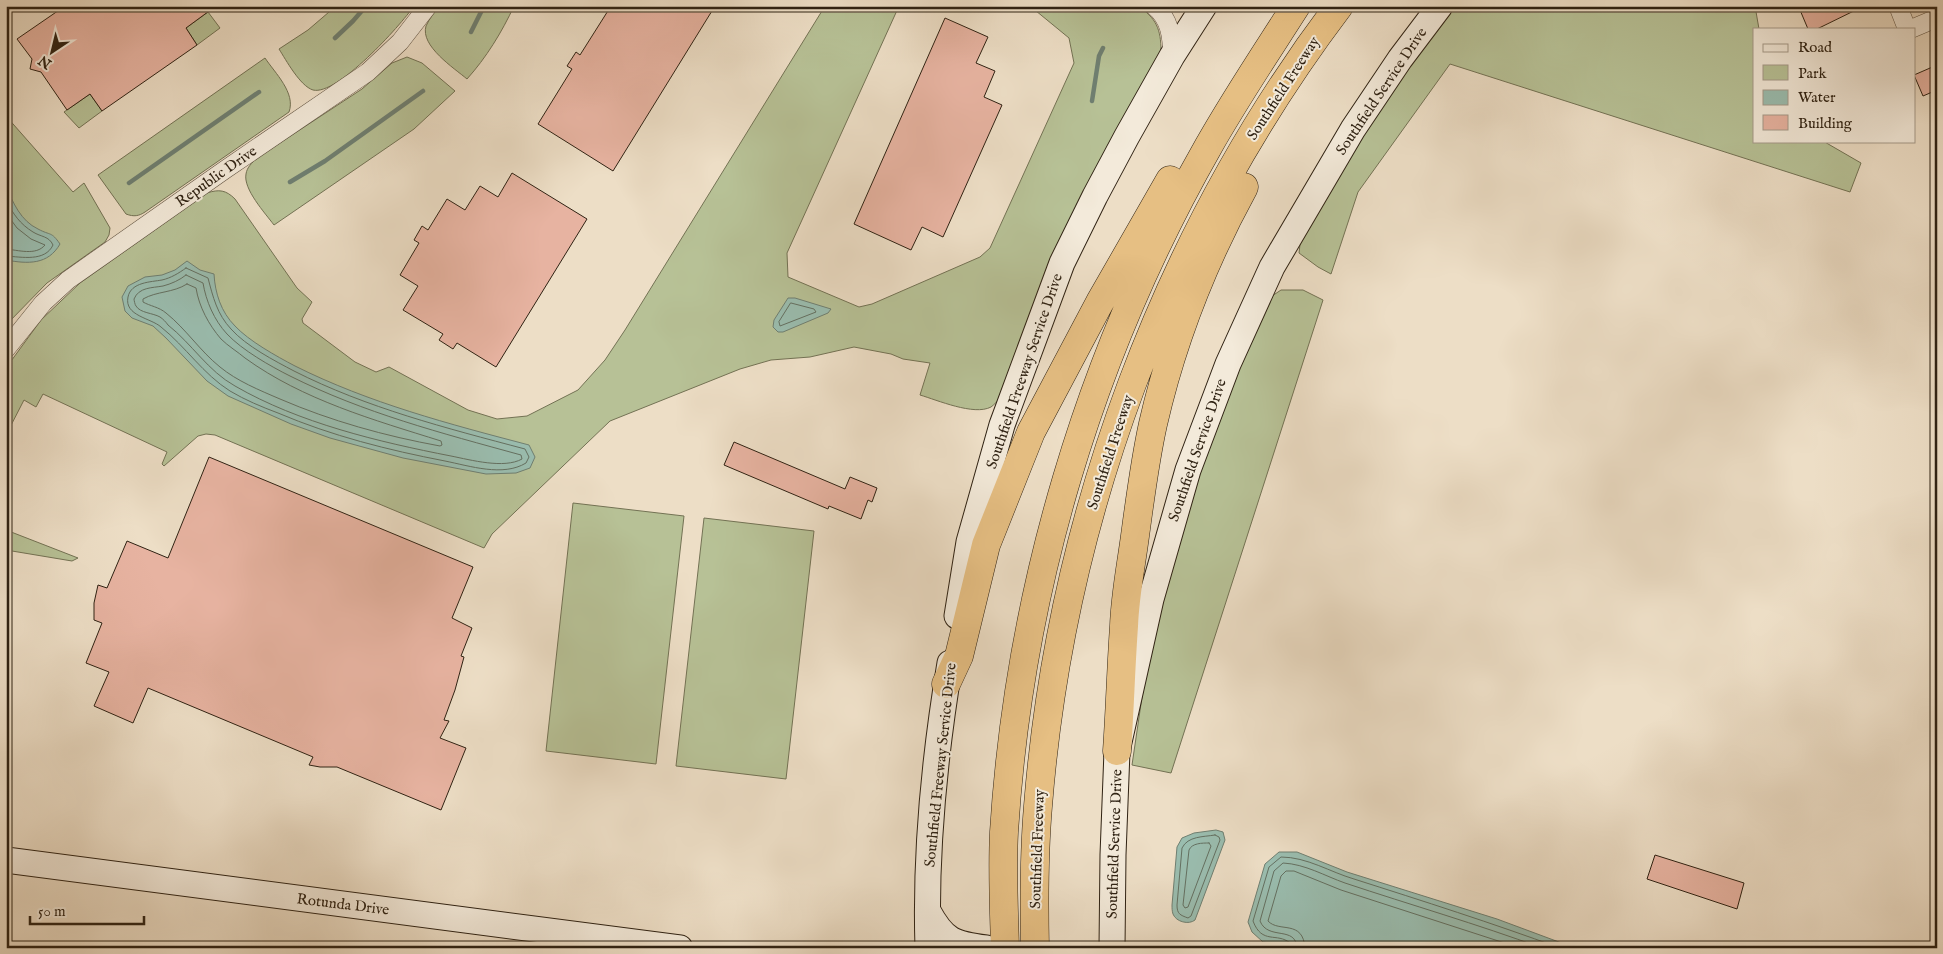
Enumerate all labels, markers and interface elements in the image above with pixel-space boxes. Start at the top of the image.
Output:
street label: Southfield Service Drive [1332,24,1431,159]
north arrow [28,28,78,78]
legend [1753,28,1916,142]
street label: Southfield Freeway [1243,32,1324,144]
text: Road [1798,38,1833,57]
text: N [35,51,56,73]
text: Park [1798,64,1828,83]
text: Water [1798,88,1836,107]
text: Building [1798,114,1853,133]
street label: Republic Drive [172,141,261,211]
street label: Southfield Freeway Service Drive [982,271,1067,471]
street label: Southfield Service Drive [1164,376,1231,524]
street label: Southfield Freeway [1083,392,1138,512]
street label: Southfield Freeway Service Drive [920,662,961,868]
street label: Southfield Service Drive [1102,769,1127,919]
street label: Southfield Freeway [1026,788,1049,909]
street label: Rotunda Drive [296,889,390,920]
scale bar [30,894,144,926]
text: 50 m [38,902,66,921]

